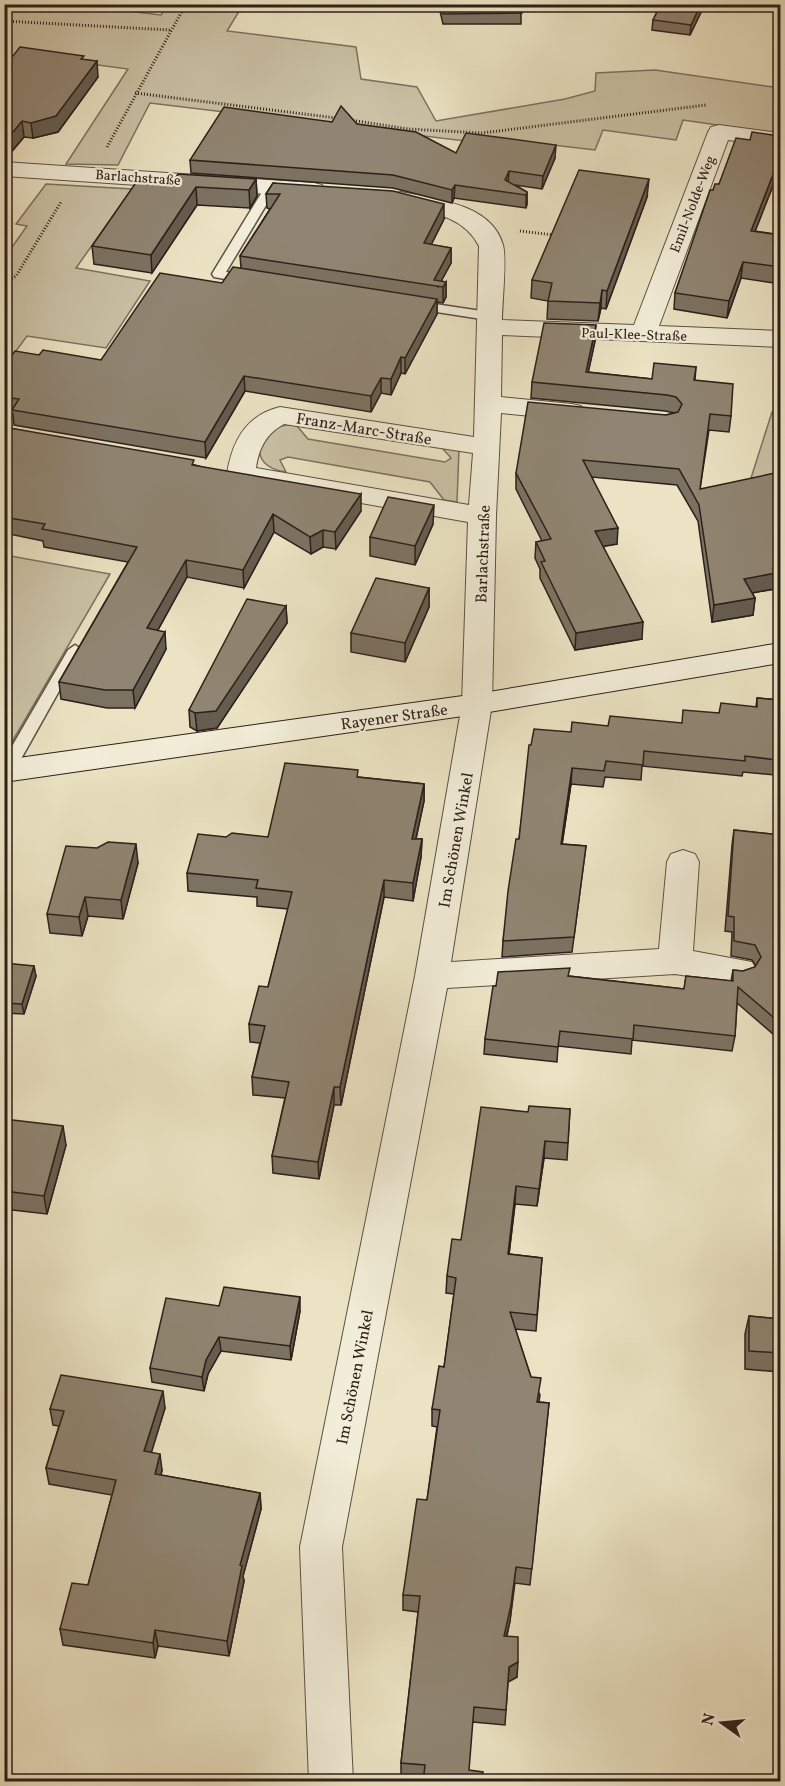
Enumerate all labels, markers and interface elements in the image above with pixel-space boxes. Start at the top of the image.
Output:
street label: Emil-Nolde-Weg [666,153,721,256]
street label: Barlachstraße [94,166,182,191]
street label: Paul-Klee-Straße [581,324,688,347]
street label: Franz-Marc-Straße [294,408,433,452]
street label: Barlachstraße [471,505,497,603]
street label: Rayener Straße [339,700,449,736]
street label: Im Schönen Winkel [434,771,480,910]
street label: Im Schönen Winkel [332,1308,380,1447]
north arrow [692,1693,752,1753]
text: N [697,1711,722,1728]

